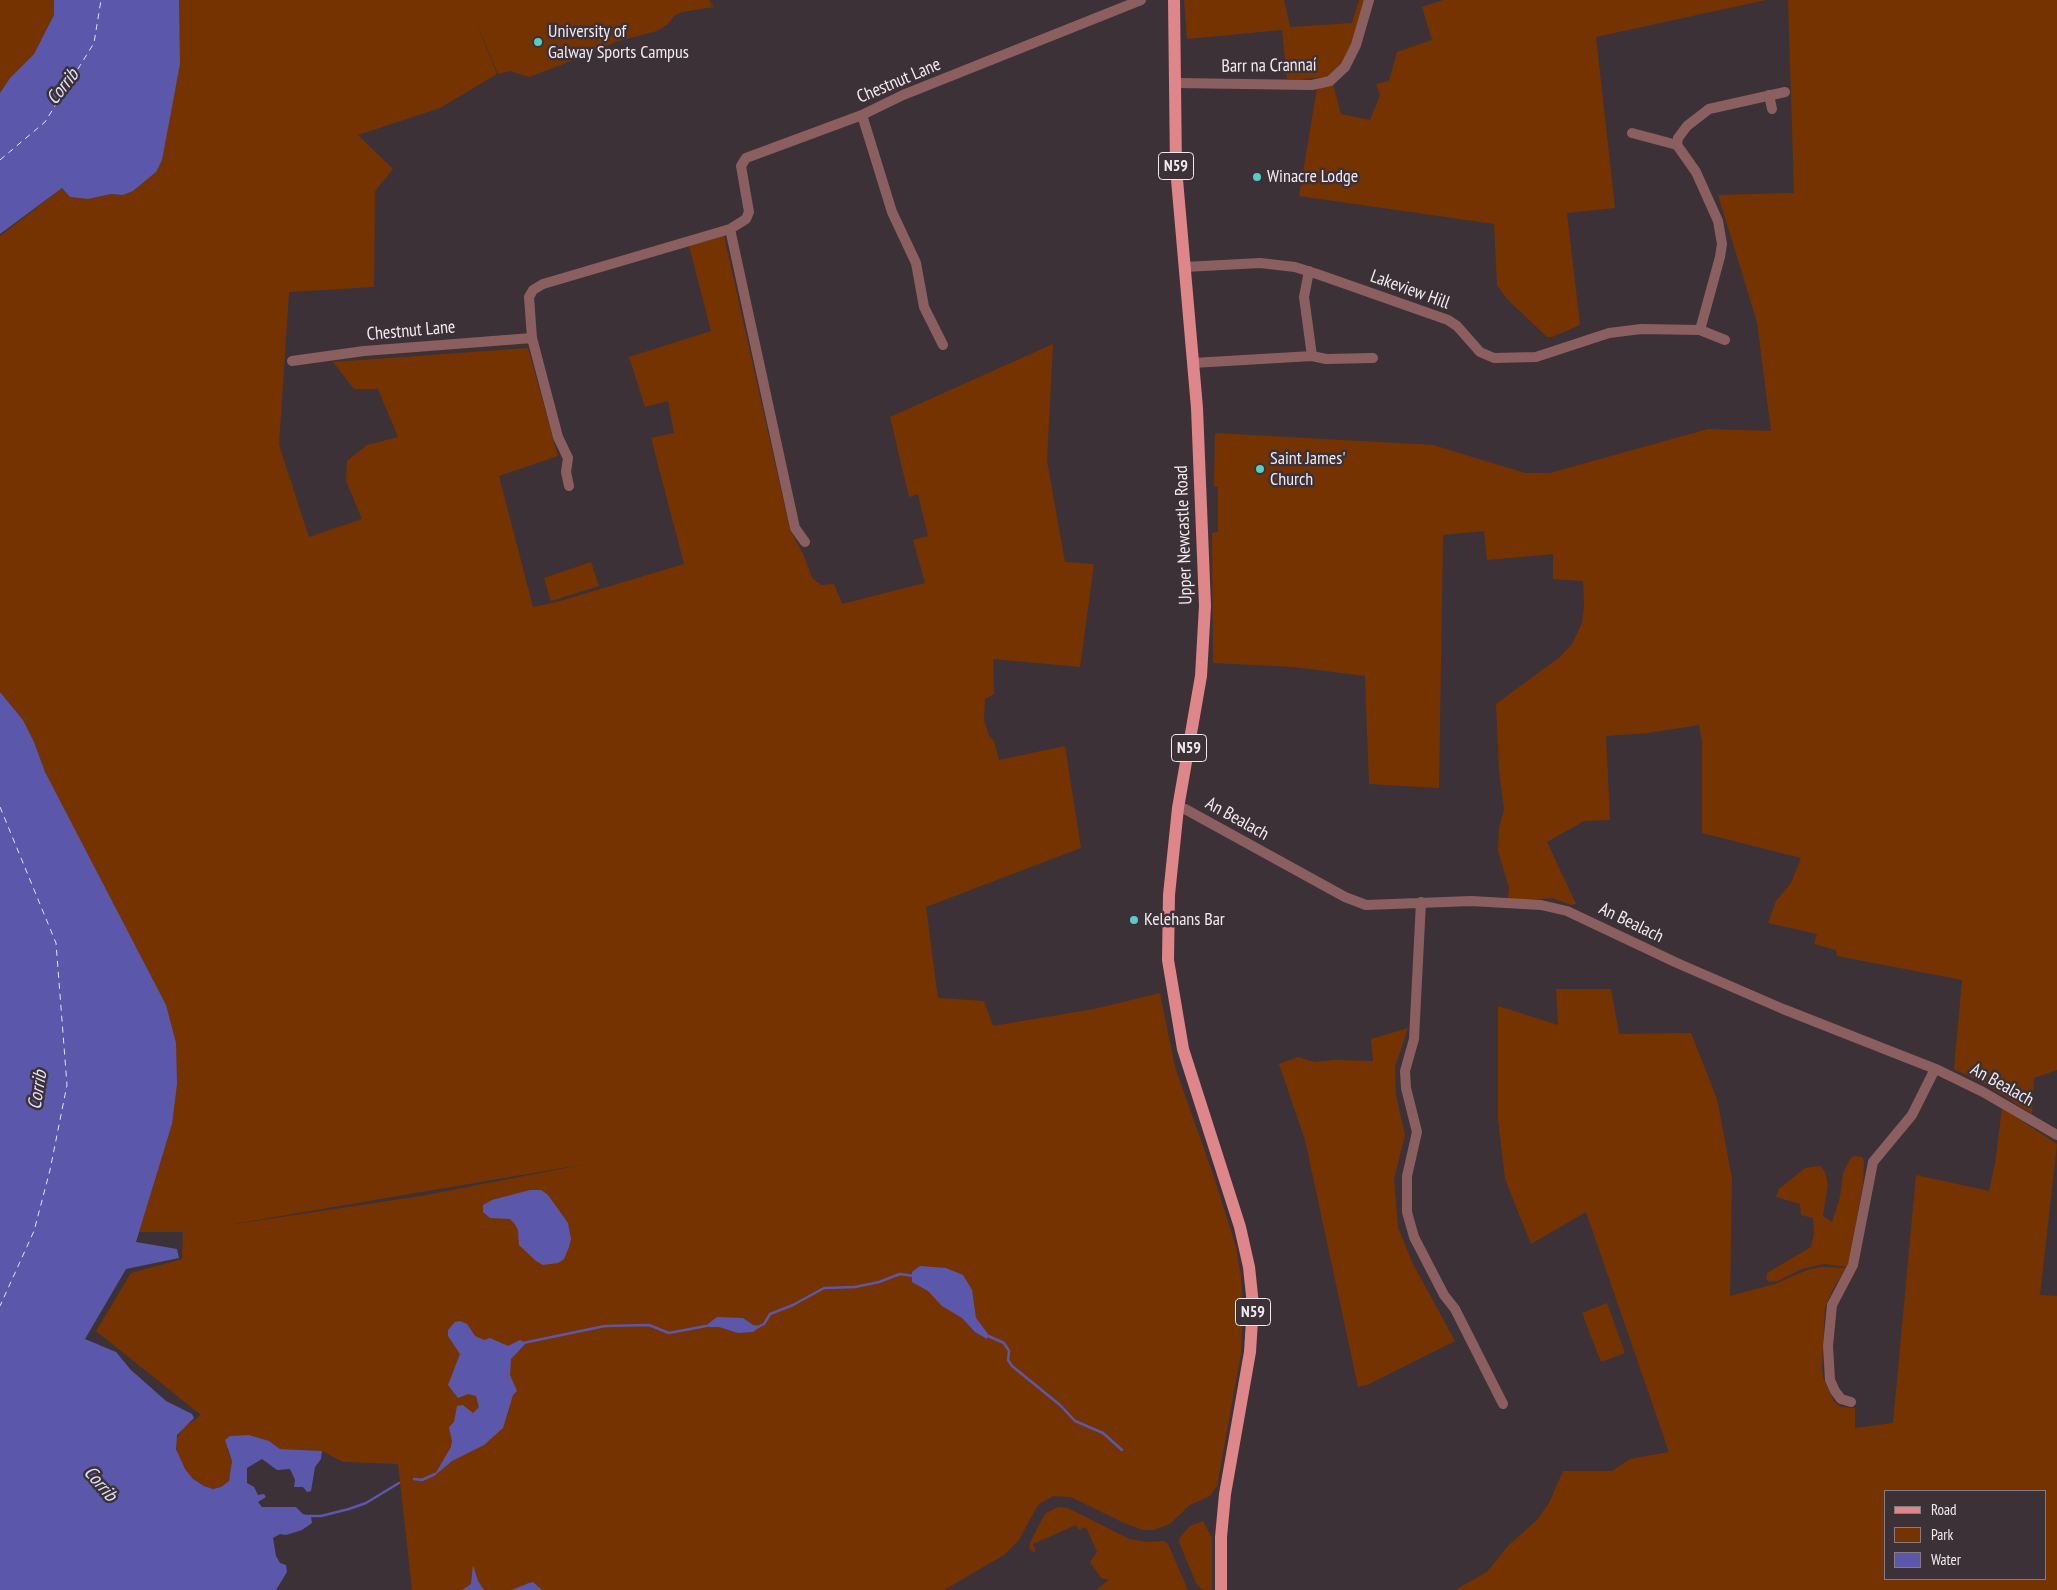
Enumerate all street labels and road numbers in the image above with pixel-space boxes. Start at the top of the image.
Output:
street label: Chestnut Lane [854,54,944,108]
street label: Barr na Crannaí [1221,54,1317,78]
road number: N59 [1158,153,1194,180]
street label: Lakeview Hill [1367,266,1453,314]
street label: Chestnut Lane [366,316,456,346]
street label: Upper Newcastle Road [1171,465,1197,605]
road number: N59 [1172,734,1206,761]
street label: An Bealach [1202,793,1272,845]
street label: An Bealach [1595,898,1667,948]
street label: An Bealach [1967,1059,2037,1111]
road number: N59 [1236,1298,1270,1325]

